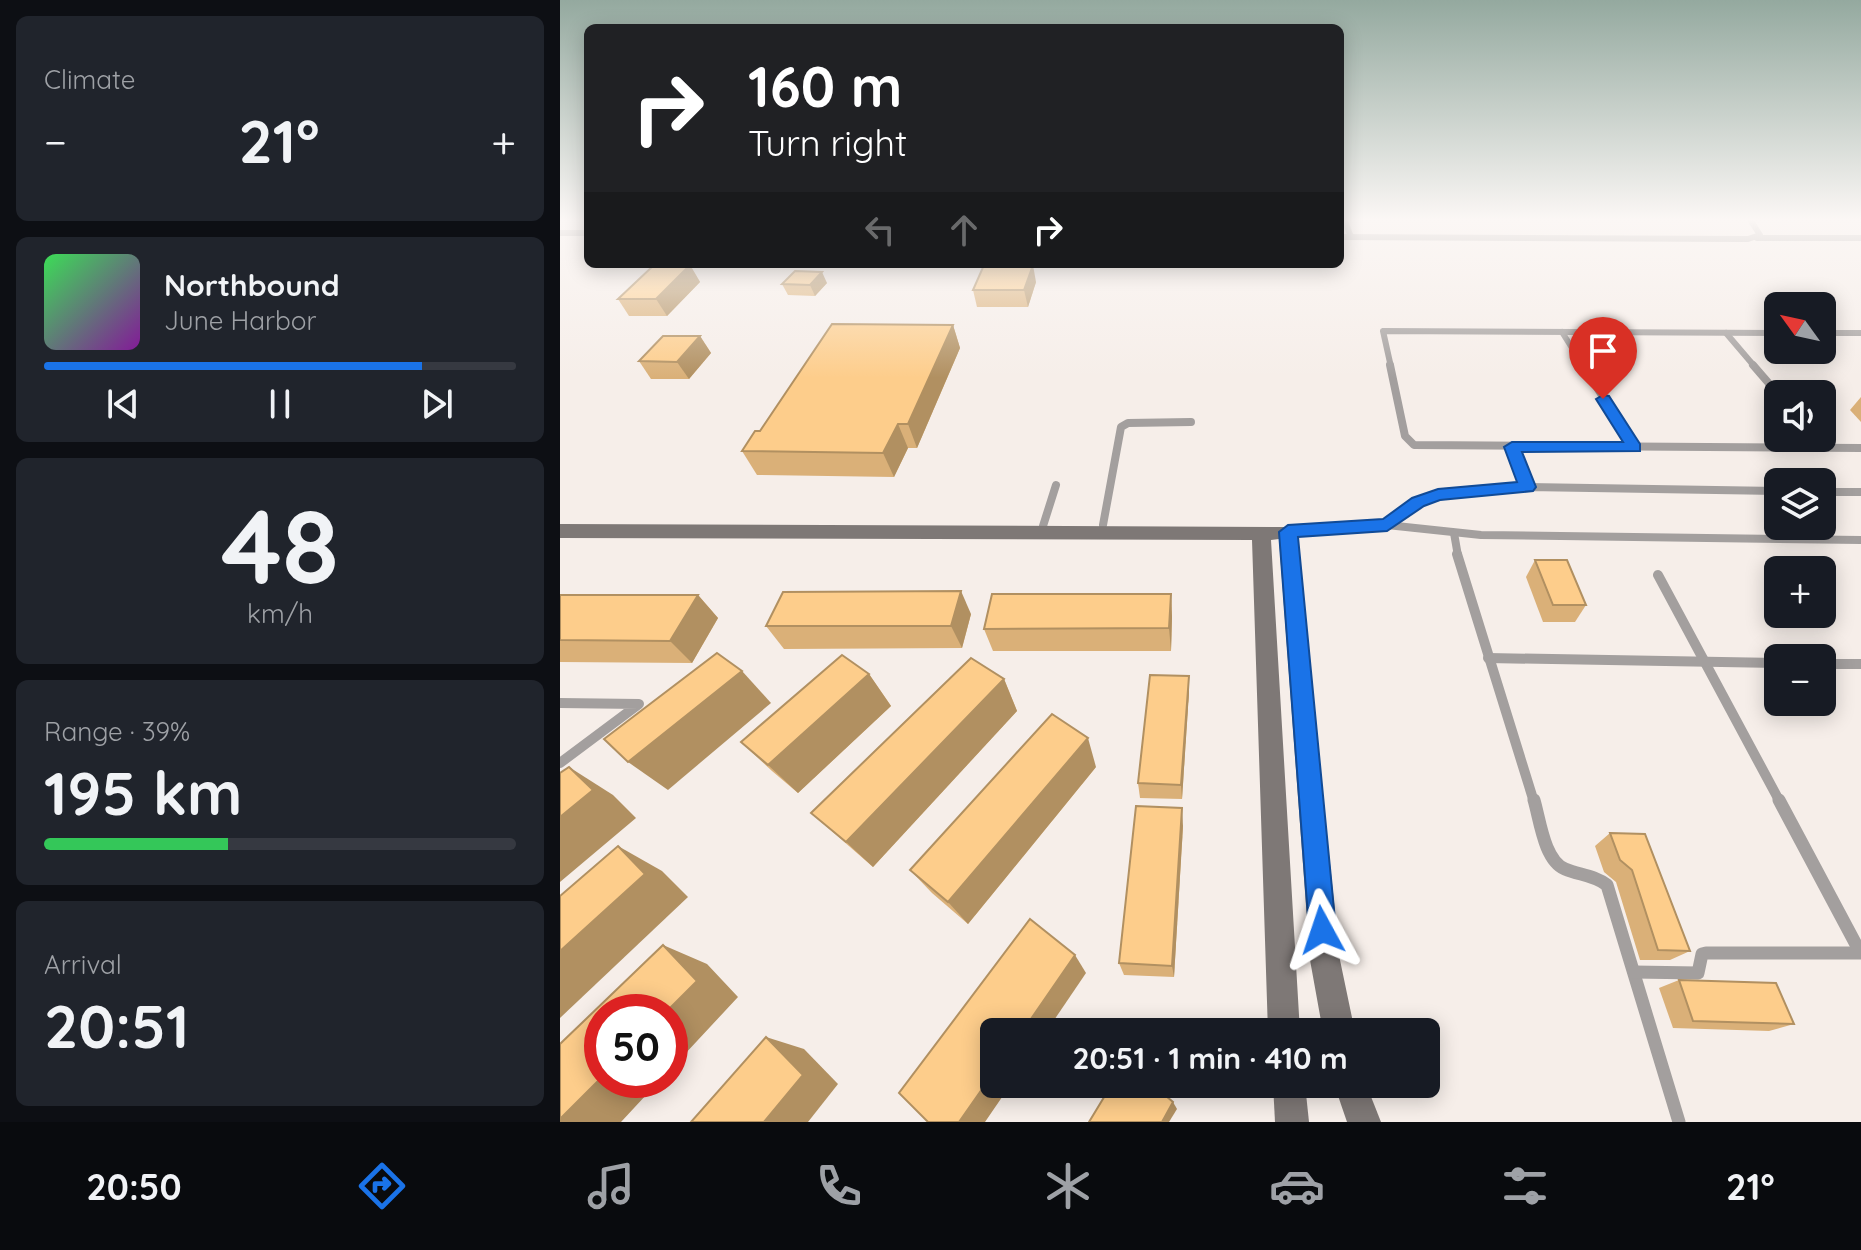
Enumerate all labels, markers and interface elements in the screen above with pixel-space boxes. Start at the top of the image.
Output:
text: 160 m [748,51,902,121]
icon: right [616,56,720,160]
text: Climate [44,63,135,96]
text: 21° [239,103,320,178]
text: − [44,114,67,169]
text: + [491,114,516,169]
text: Turn right [748,120,907,165]
icon: left [858,208,902,252]
icon: ahead [942,208,986,252]
icon: right [1026,208,1070,252]
text: Northbound [164,266,340,304]
north arrow [1764,292,1836,364]
map controls [1764,292,1836,716]
text: June Harbor [164,304,316,337]
pin [1569,317,1637,399]
icon: arrive [1581,329,1625,373]
button: sound [1764,380,1836,452]
icon: previous [101,382,145,426]
icon: pause [258,382,302,426]
icon: next [415,382,459,426]
button: layers [1764,468,1836,540]
text: 48 [221,480,339,610]
button: + [1764,556,1836,628]
text: km/h [247,597,313,630]
button: − [1764,644,1836,716]
text: Range · 39% [44,715,190,748]
text: 195 km [44,755,242,830]
position arrow [1280,888,1364,972]
text: Arrival [44,948,122,981]
text: 20:51 [44,988,189,1063]
speed limit sign: 50 [584,994,688,1098]
text: 20:51 · 1 min · 410 m [1072,1039,1348,1077]
icon: directions [354,1158,410,1214]
icon: music [583,1158,639,1214]
icon: phone [811,1158,867,1214]
icon: climate [1040,1158,1096,1214]
icon: car [1269,1158,1325,1214]
icon: filters [1497,1158,1553,1214]
text: 20:50 [86,1164,182,1209]
text: 21° [1726,1164,1775,1209]

